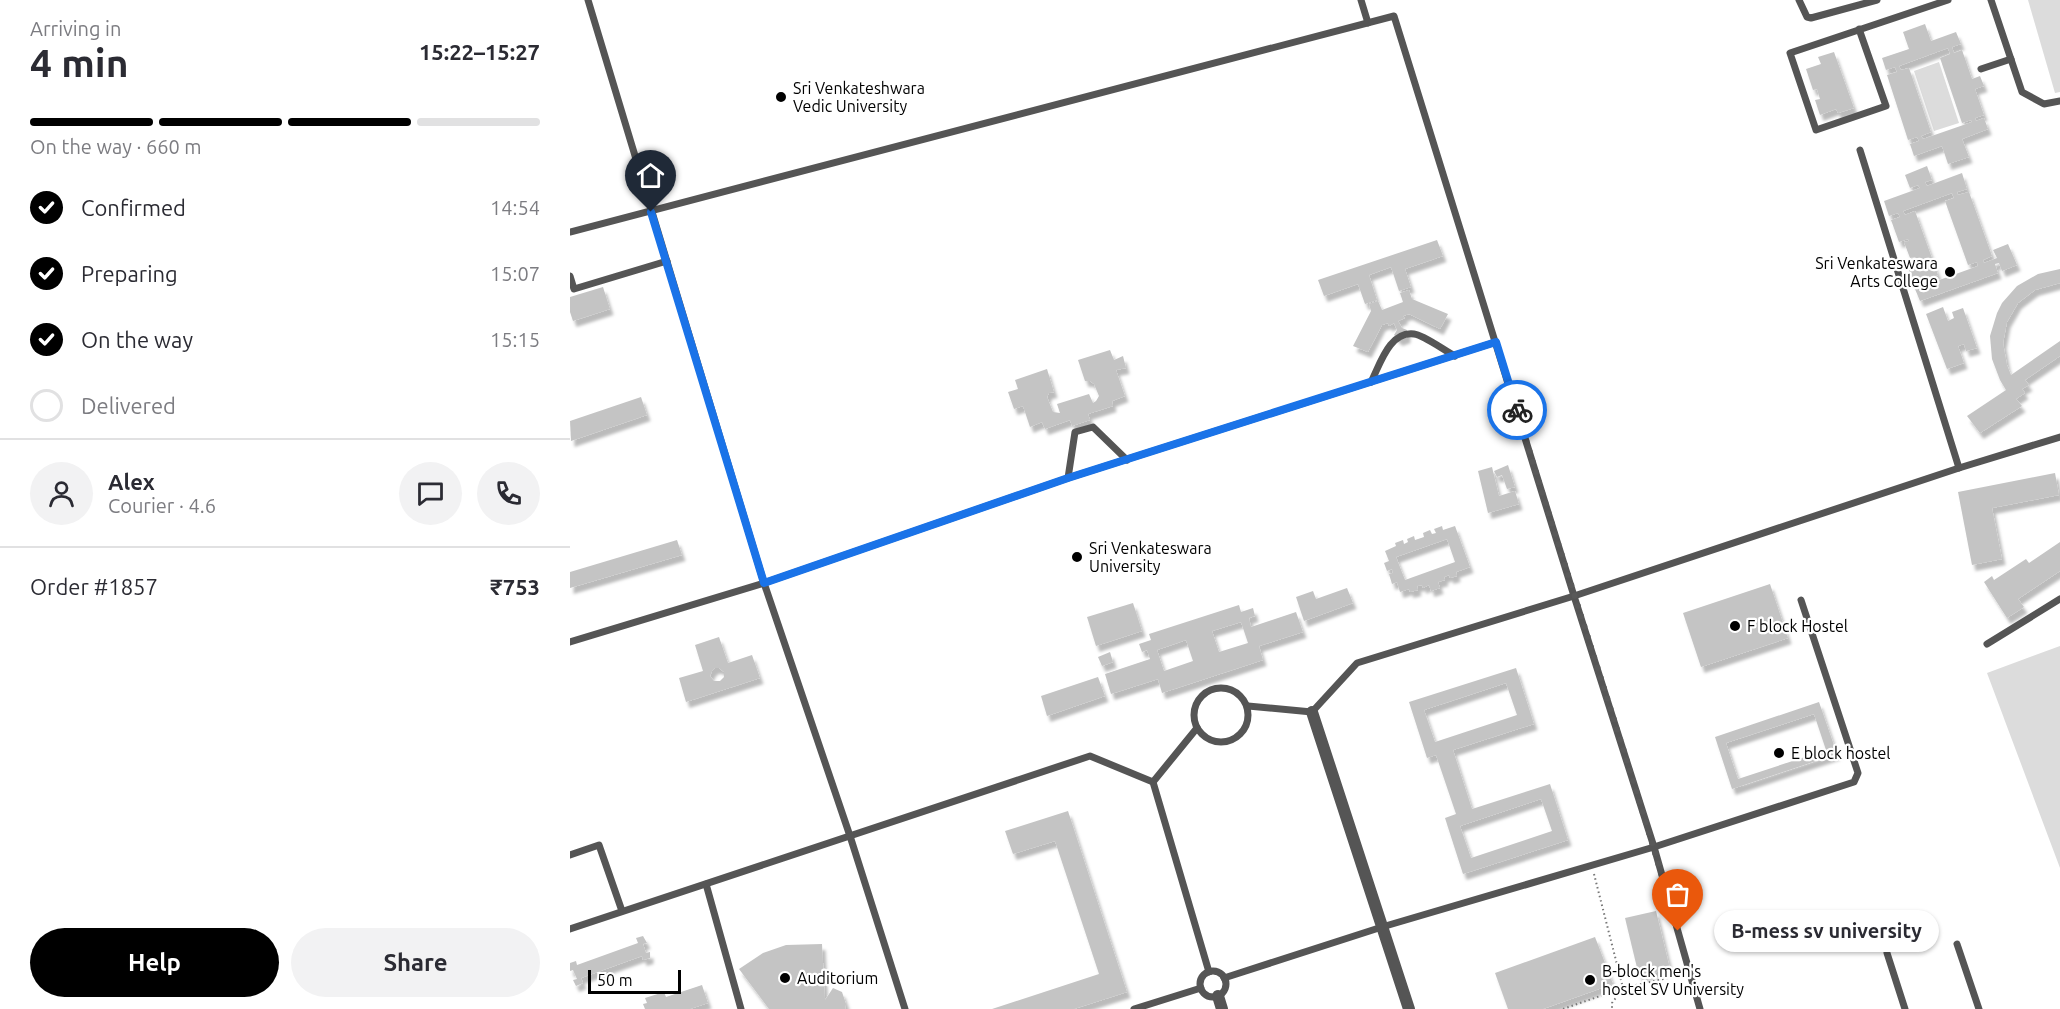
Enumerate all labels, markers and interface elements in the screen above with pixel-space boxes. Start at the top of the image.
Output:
text: Arriving in [30,17,121,40]
text: 15:22–15:27 [419,39,540,64]
text: 4 min [30,41,129,84]
place label: Sri Venkateshwara Vedic University [793,79,925,115]
marker: Sri Venkateshwara Vedic University [774,90,788,104]
text: On the way · 660 m [30,135,202,158]
pin [625,150,676,212]
icon: home [634,159,667,192]
icon: check [30,191,63,224]
text: Confirmed [81,195,186,220]
text: 14:54 [490,196,540,219]
place label: Sri Venkateswara Arts College [1815,254,1938,290]
icon: check [30,257,63,290]
text: Preparing [81,261,178,286]
text: 15:07 [490,262,540,285]
marker: Sri Venkateswara Arts College [1943,265,1957,279]
icon: check [30,323,63,356]
text: On the way [81,327,193,352]
text: 15:15 [490,328,540,351]
courier [1487,380,1547,440]
text: Delivered [81,393,176,418]
icon: bike [1501,394,1534,427]
button: person [30,462,93,525]
button: chat [399,462,462,525]
button: phone [477,462,540,525]
text: Alex [108,469,155,494]
text: Courier · 4.6 [108,494,216,517]
place label: Sri Venkateswara University [1089,539,1212,575]
marker: Sri Venkateswara University [1070,550,1084,564]
text: Order #1857 [30,574,158,599]
text: ₹753 [490,574,540,599]
place label: F block Hostel [1747,617,1848,635]
marker: F block Hostel [1728,619,1742,633]
place label: E block hostel [1791,744,1890,762]
marker: E block hostel [1772,746,1786,760]
pin [1652,869,1703,931]
icon: bag [1661,878,1694,911]
callout: B-mess sv university [1714,910,1939,952]
text: B-mess sv university [1731,919,1922,942]
button: Help [30,928,279,997]
button: Share [291,928,540,997]
place label: B-block men's hostel SV University [1602,962,1744,998]
scale bar [588,967,681,994]
place label: Auditorium [797,969,878,987]
text: 50 m [597,971,633,989]
marker: Auditorium [778,971,792,985]
marker: B-block men's hostel SV University [1583,973,1597,987]

